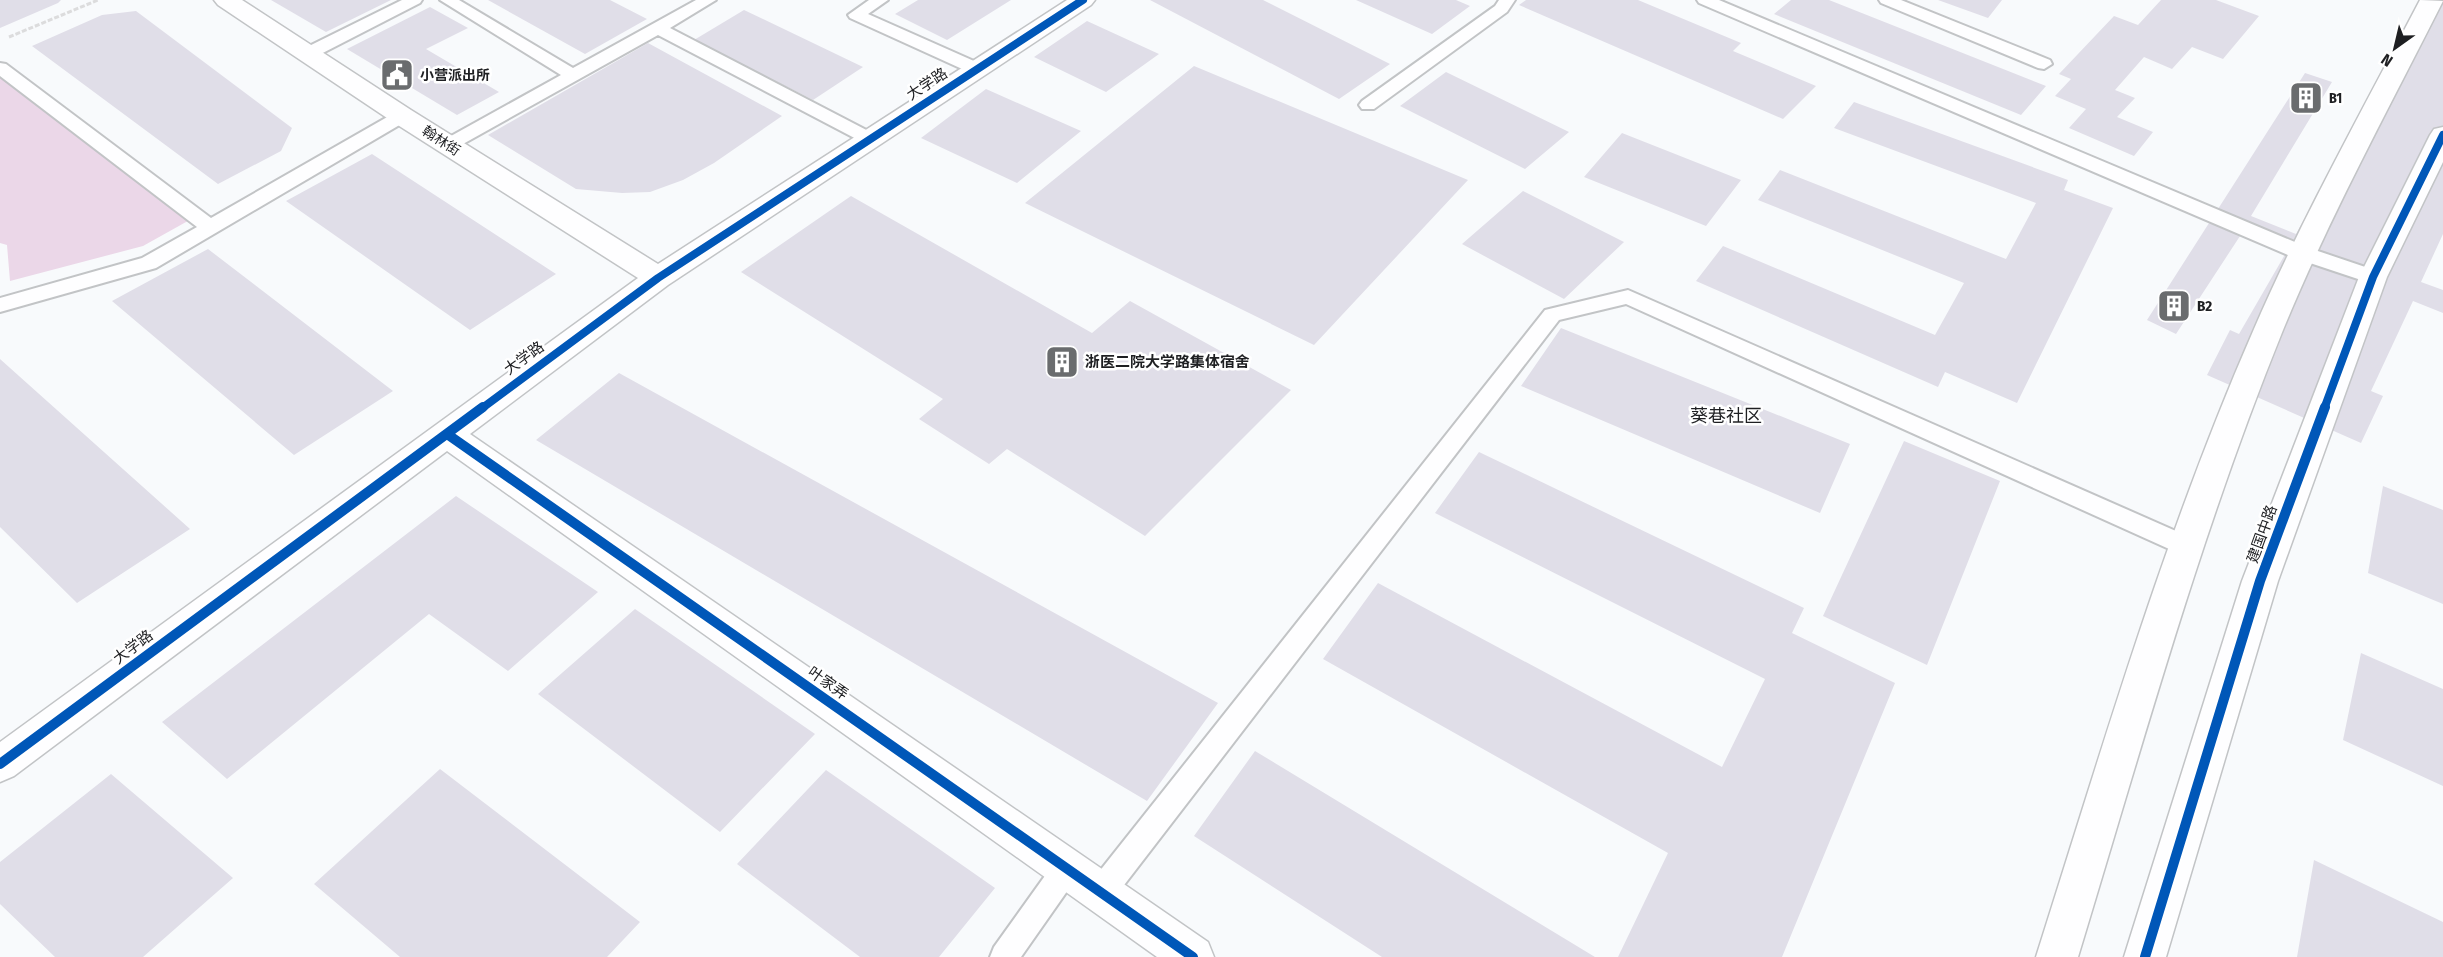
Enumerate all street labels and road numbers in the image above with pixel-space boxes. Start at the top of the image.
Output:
street label: 大学路 [903,64,951,104]
street label: 翰林街 [419,122,463,160]
street label: 大学路 [501,337,547,379]
street label: 建国中路 [2243,503,2281,565]
street label: 大学路 [110,626,156,668]
street label: 叶家弄 [804,663,852,703]

